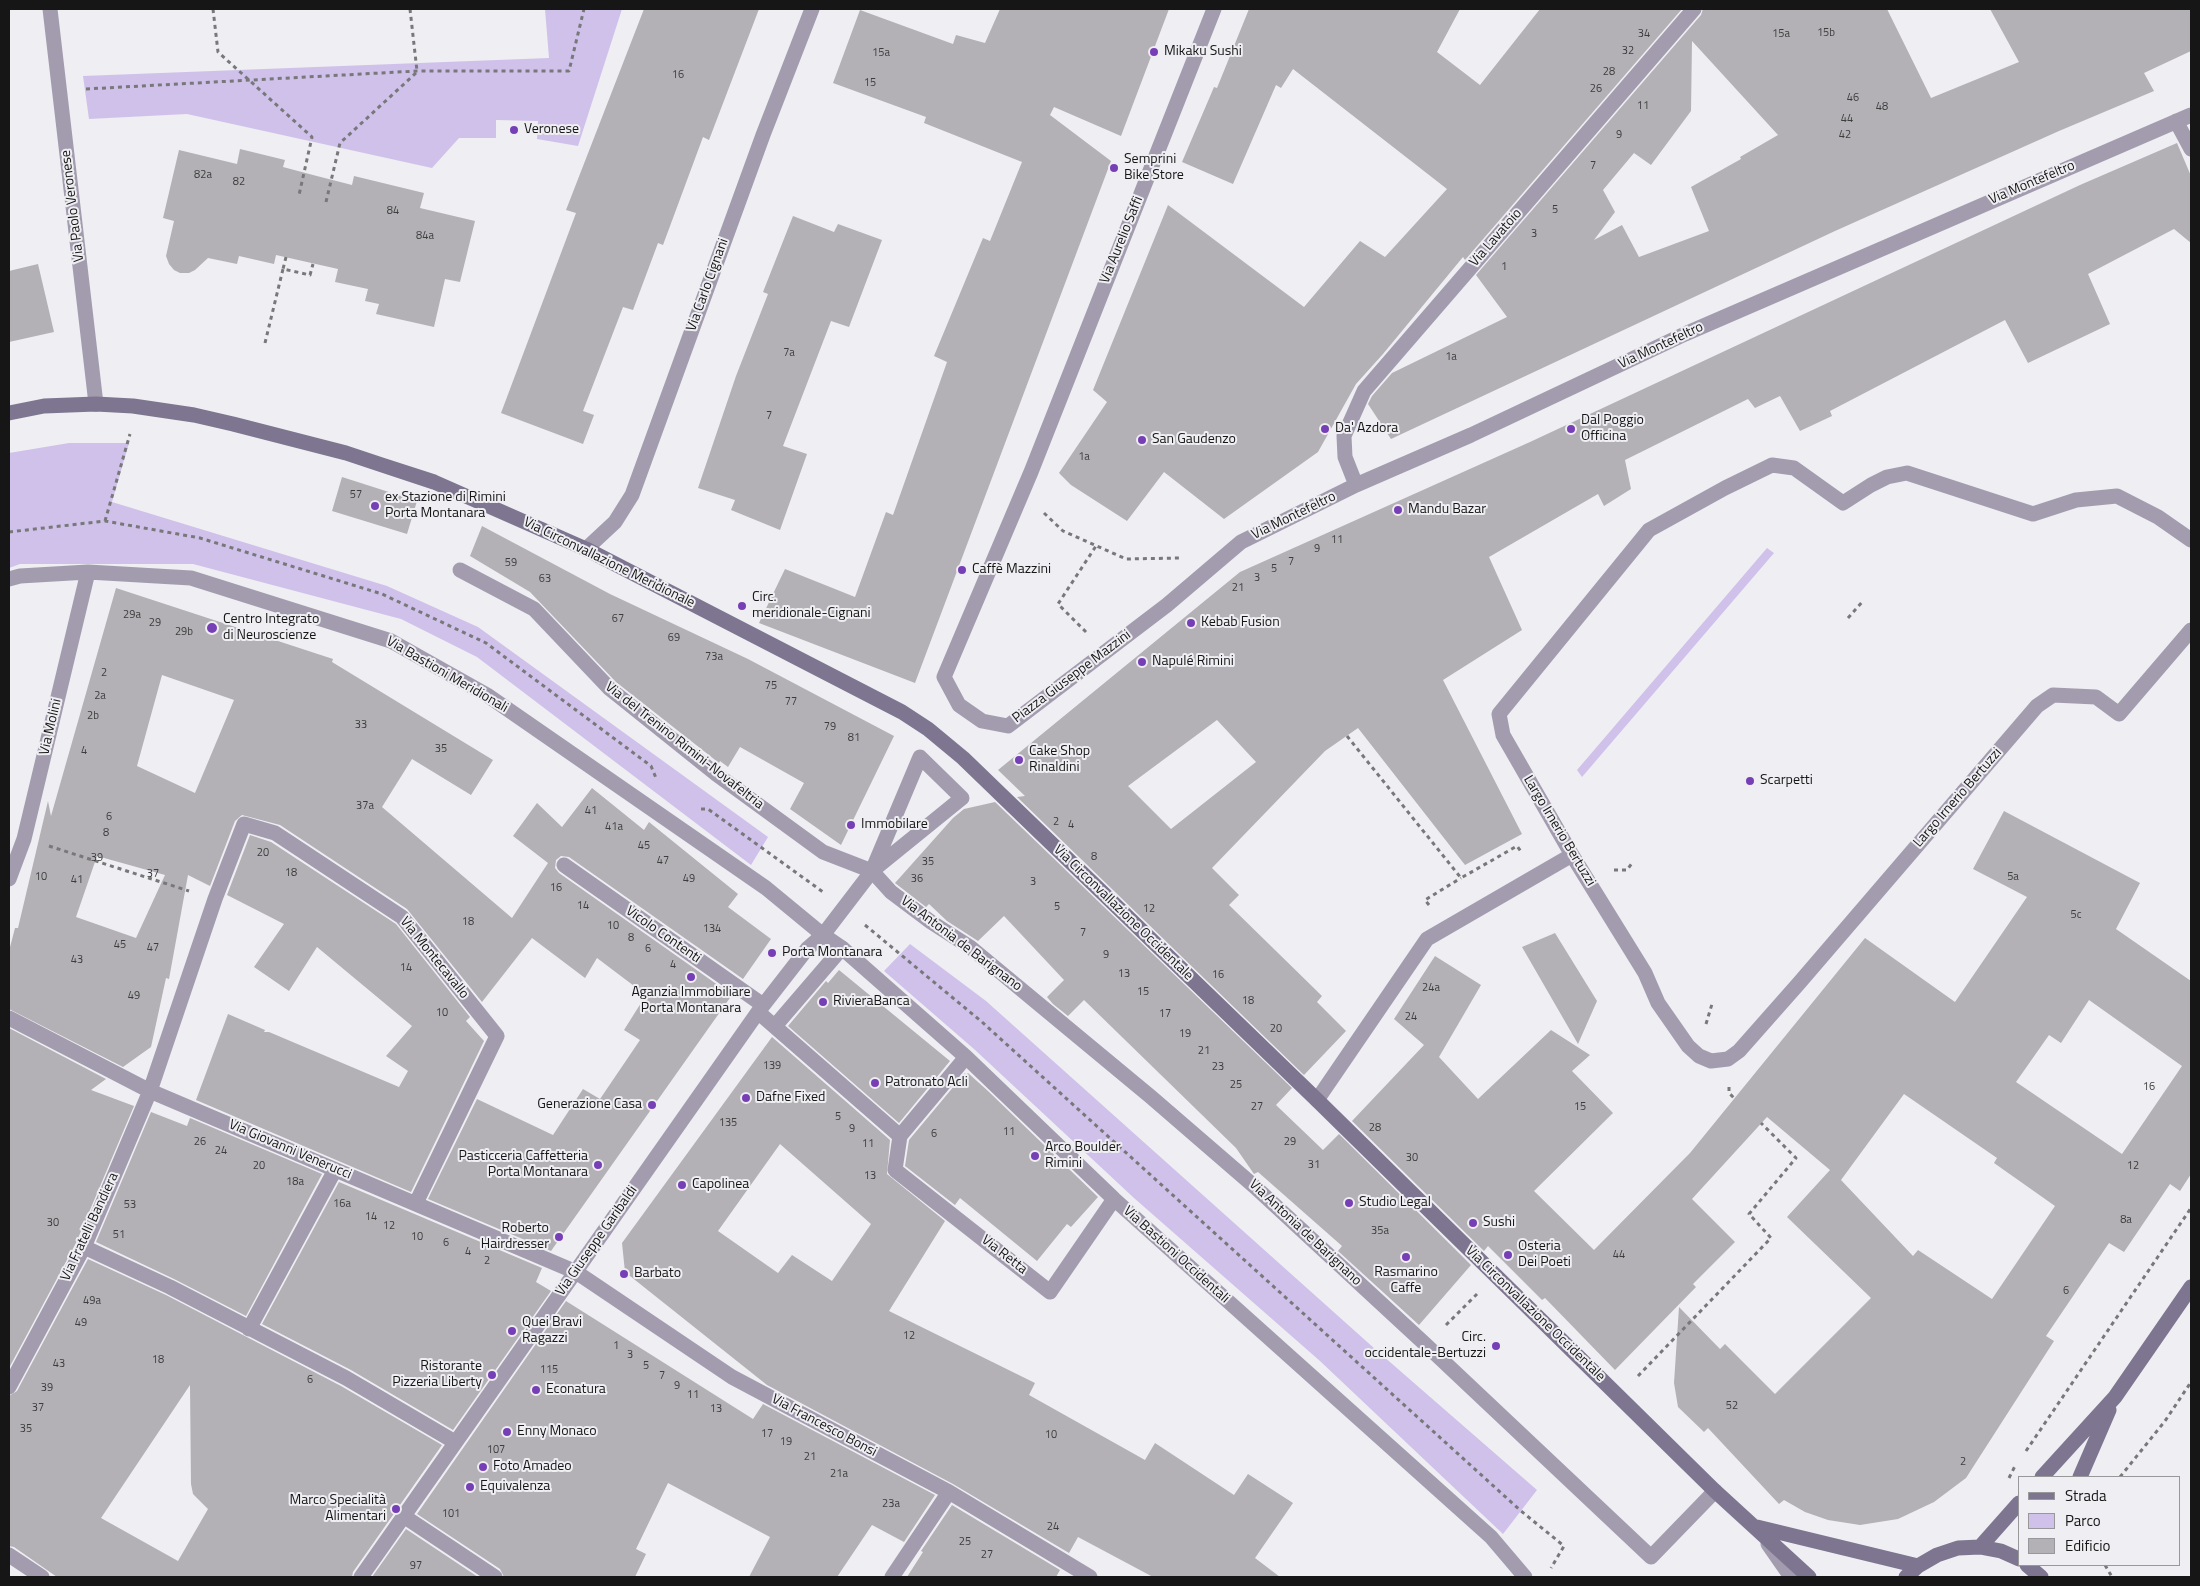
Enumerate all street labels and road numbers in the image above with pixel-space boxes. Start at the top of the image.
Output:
street label: Via Paolo Veronese [58,149,88,263]
street label: Via Montefeltro [1987,157,2077,209]
street label: Via Aurelio Saffi [1097,194,1147,286]
street label: Via Lavatoio [1466,206,1526,270]
street label: Via Carlo Cignani [683,236,733,334]
street label: Via Montefeltro [1616,319,1706,373]
street label: Via Montefeltro [1249,488,1339,544]
street label: Via Circonvallazione Meridionale [521,514,697,612]
street label: Piazza Giuseppe Mazzini [1009,627,1135,727]
street label: Via Bastioni Meridionali [383,633,511,717]
street label: Via del Trenino Rimini-Novafeltria [601,679,767,813]
street label: Via Molini [36,697,66,757]
street label: Largo Irnerio Bertuzzi [1910,745,2006,851]
street label: Largo Irnerio Bertuzzi [1519,773,1599,889]
street label: Via Circonvallazione Occidentale [1050,842,1196,984]
street label: Via Antonia de Barignano [897,893,1025,995]
street label: Vicolo Contenti [622,903,704,967]
street label: Via Montecavallo [396,914,472,1002]
street label: Via Giovanni Venerucci [226,1116,354,1184]
street label: Via Fratelli Bandiera [58,1170,122,1284]
street label: Via Antonia de Barignano [1245,1176,1365,1290]
street label: Via Giuseppe Garibaldi [553,1183,641,1299]
street label: Via Bastioni Occidentali [1119,1203,1233,1307]
street label: Via Retta [978,1232,1030,1278]
street label: Via Circonvallazione Occidentale [1462,1243,1608,1385]
street label: Via Francesco Bonsi [768,1391,880,1461]

